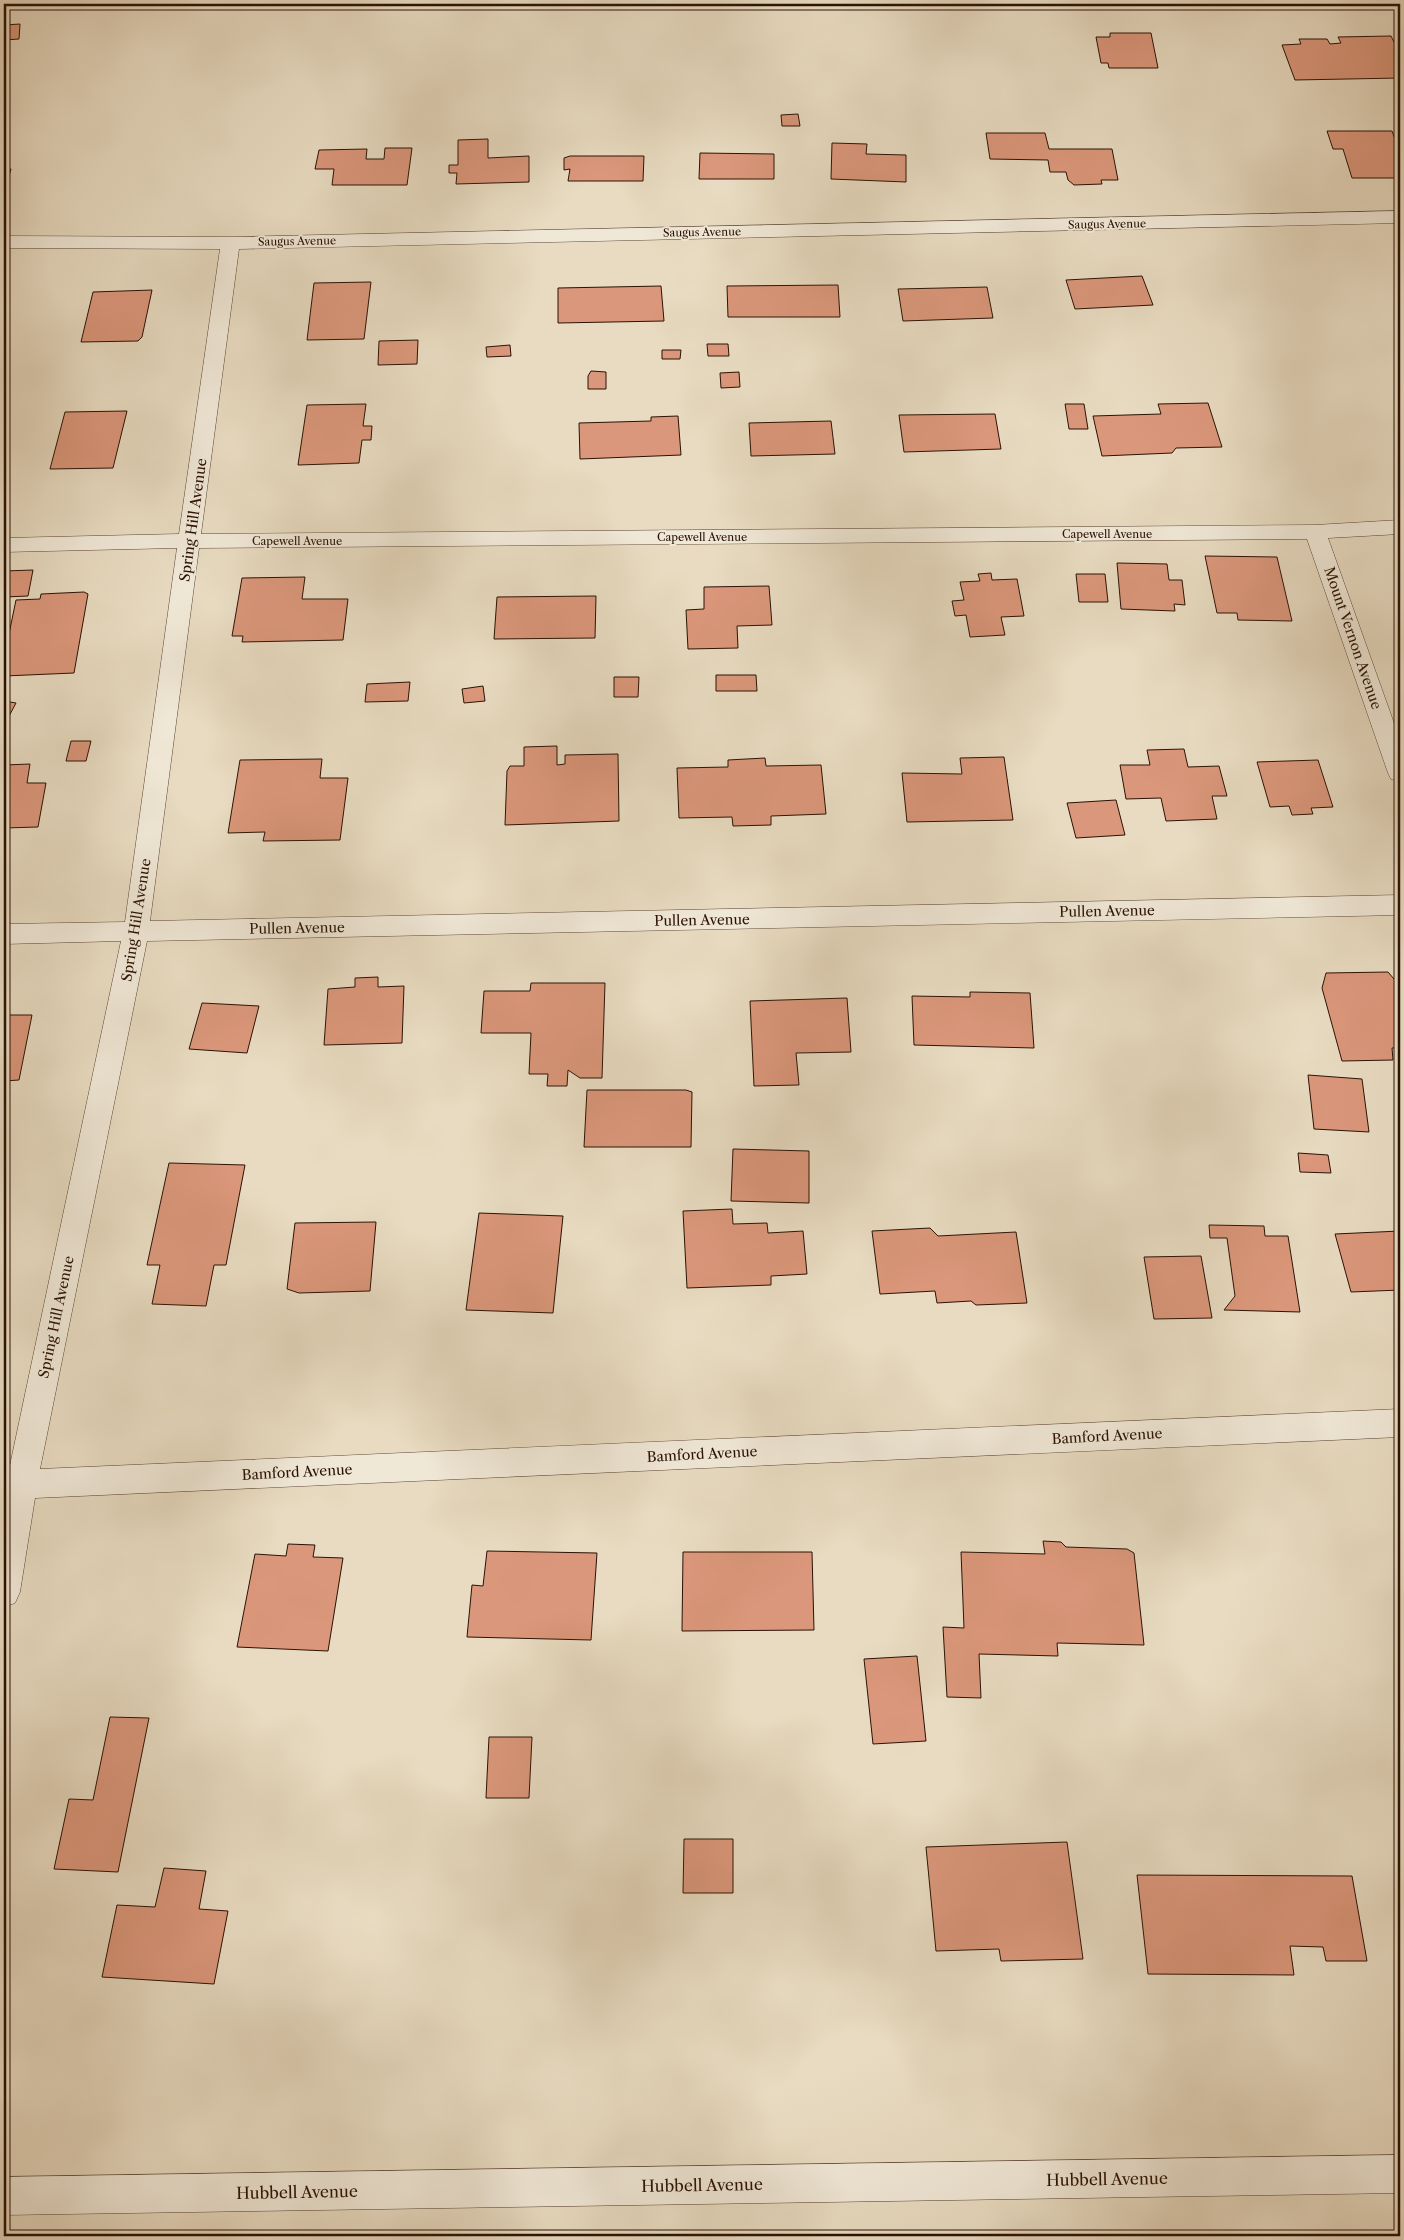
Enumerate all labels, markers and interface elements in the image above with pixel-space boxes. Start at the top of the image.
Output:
street label: Saugus Avenue [1068,216,1146,232]
street label: Saugus Avenue [663,224,741,240]
street label: Saugus Avenue [258,233,336,249]
street label: Spring Hill Avenue [175,457,211,583]
street label: Capewell Avenue [1062,527,1152,541]
street label: Capewell Avenue [657,530,747,544]
street label: Capewell Avenue [252,534,342,548]
street label: Mount Vernon Avenue [1320,564,1386,712]
street label: Spring Hill Avenue [117,857,155,983]
street label: Pullen Avenue [1059,901,1155,921]
street label: Pullen Avenue [654,910,750,930]
street label: Pullen Avenue [249,918,345,938]
street label: Spring Hill Avenue [34,1254,78,1380]
street label: Bamford Avenue [1051,1424,1163,1448]
street label: Bamford Avenue [646,1442,758,1466]
street label: Bamford Avenue [241,1460,353,1484]
street label: Hubbell Avenue [1046,2168,1168,2190]
street label: Hubbell Avenue [641,2174,763,2196]
street label: Hubbell Avenue [236,2181,358,2203]

